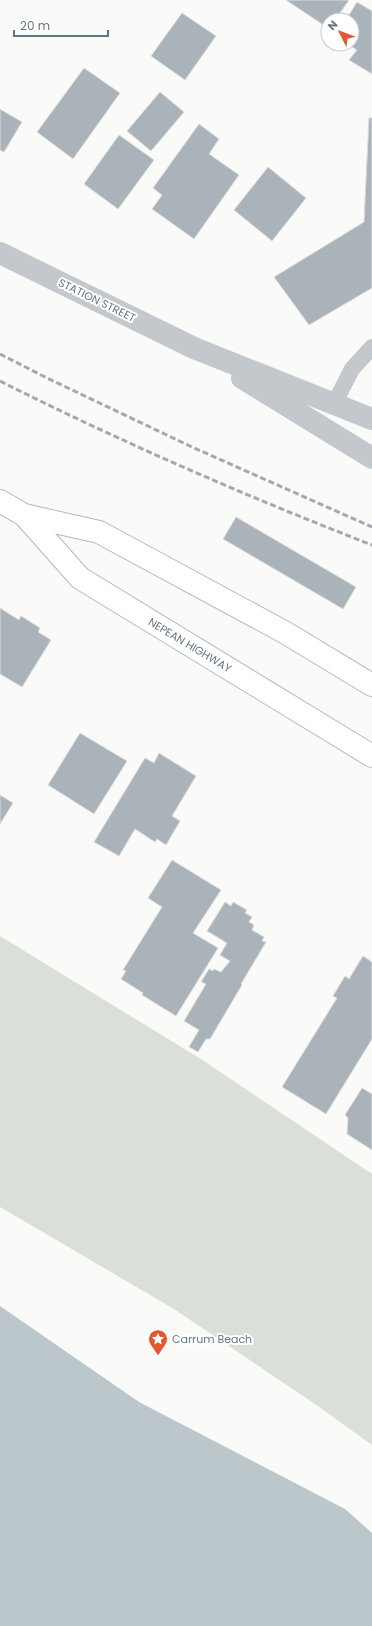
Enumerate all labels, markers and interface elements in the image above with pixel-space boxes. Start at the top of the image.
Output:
scale bar [14,12,108,38]
north arrow [320,12,360,52]
text: 20 m [20,17,50,34]
text: N [324,17,341,34]
street label: STATION STREET [56,274,138,326]
street label: NEPEAN HIGHWAY [145,614,235,676]
place icon: Carrum Beach [147,1328,169,1356]
place label: Carrum Beach [172,1331,252,1347]

